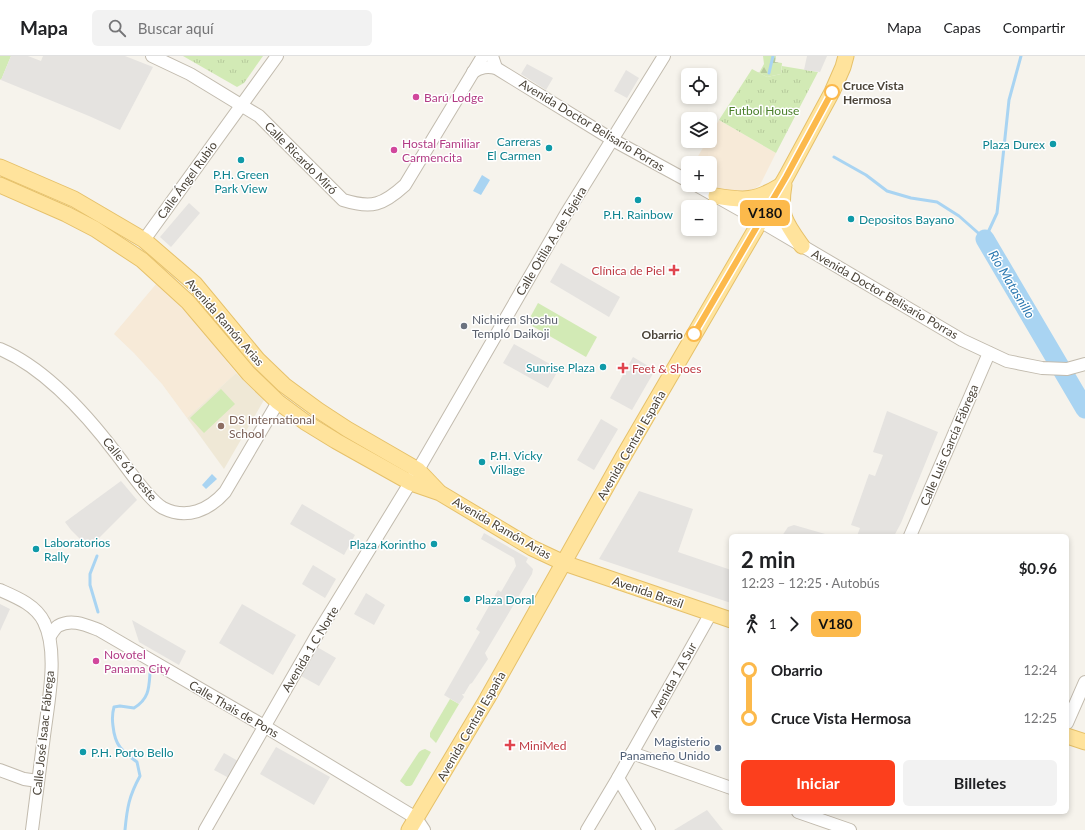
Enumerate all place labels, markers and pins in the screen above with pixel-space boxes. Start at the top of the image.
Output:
place label: Cruce Vista Hermosa [843,78,904,107]
marker: Cruce Vista Hermosa [824,84,840,100]
place label: Barú Lodge [424,90,484,105]
marker: Barú Lodge [411,92,421,102]
place label: Carreras El Carmen [487,134,541,163]
place label: Hostal Familiar Carmencita [402,136,480,165]
place label: Plaza Durex [982,137,1045,152]
marker: Plaza Durex [1048,139,1058,149]
marker: Carreras El Carmen [544,143,554,153]
marker: Hostal Familiar Carmencita [389,145,399,155]
marker: P.H. Green Park View [236,155,246,165]
place label: P.H. Green Park View [213,167,269,196]
marker: P.H. Rainbow [633,195,643,205]
place label: P.H. Rainbow [603,207,673,222]
place label: Depositos Bayano [859,212,955,227]
marker: Depositos Bayano [846,214,856,224]
place label: Clínica de Piel [592,263,665,278]
marker: Clínica de Piel [668,264,680,276]
place label: Nichiren Shoshu Templo Daikoji [472,312,558,341]
marker: Nichiren Shoshu Templo Daikoji [459,321,469,331]
marker: Obarrio [686,326,702,342]
place label: Obarrio [642,327,683,342]
place label: Sunrise Plaza [526,360,595,375]
place label: Feet & Shoes [632,361,701,376]
marker: Sunrise Plaza [598,362,608,372]
marker: Feet & Shoes [617,362,629,374]
place label: DS International School [229,412,315,441]
marker: DS International School [216,421,226,431]
place label: P.H. Vicky Village [490,448,543,477]
marker: P.H. Vicky Village [477,457,487,467]
place label: Laboratorios Rally [44,535,110,564]
place label: Plaza Korintho [350,537,426,552]
marker: Plaza Korintho [429,539,439,549]
marker: Laboratorios Rally [31,544,41,554]
place label: Plaza Doral [475,592,534,607]
marker: Plaza Doral [462,594,472,604]
place label: Novotel Panama City [104,647,171,676]
marker: Novotel Panama City [91,656,101,666]
place label: Magisterio Panameño Unido [620,734,710,763]
place label: MiniMed [519,738,566,753]
marker: MiniMed [504,739,516,751]
marker: Magisterio Panameño Unido [713,743,723,753]
place label: P.H. Porto Bello [91,745,174,760]
marker: P.H. Porto Bello [78,747,88,757]

